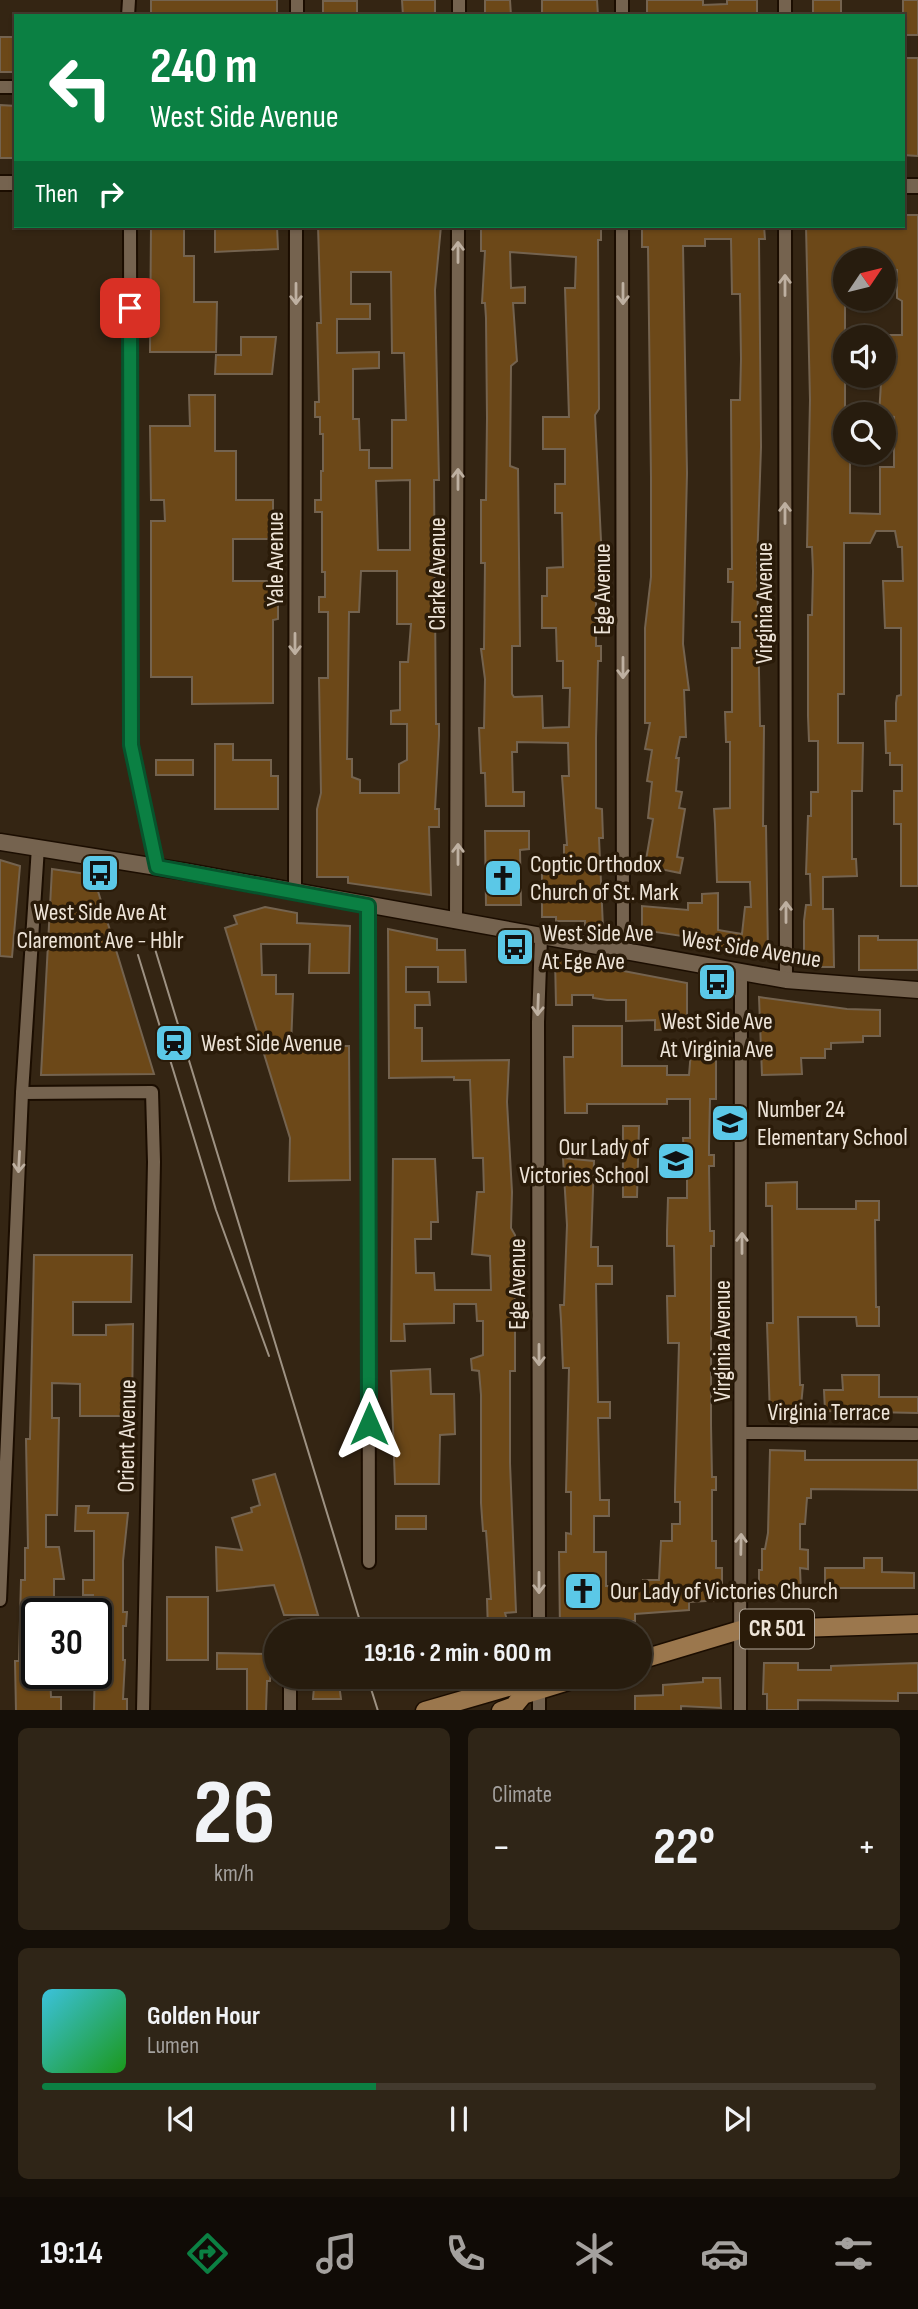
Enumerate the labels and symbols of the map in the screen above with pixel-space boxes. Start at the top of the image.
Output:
one-way arrow [451,241,465,264]
north arrow [833,248,896,312]
one-way arrow [778,274,792,297]
pin [100,278,160,338]
one-way arrow [289,282,303,305]
one-way arrow [616,282,630,305]
one-way arrow [451,468,465,491]
one-way arrow [778,502,792,525]
street label: Yale Avenue [261,512,290,606]
street label: Clarke Avenue [423,517,452,631]
street label: Virginia Avenue [750,542,779,664]
street label: Ege Avenue [588,543,617,635]
one-way arrow [288,632,302,655]
one-way arrow [616,657,630,680]
one-way arrow [451,843,465,866]
place label: Coptic Orthodox Church of St. Mark [530,850,679,907]
bus stop icon: West Side Ave At Claremont Ave - Hblr [79,852,121,894]
church icon: Coptic Orthodox Church of St. Mark [482,857,524,899]
place label: West Side Ave At Claremont Ave - Hblr [16,898,184,955]
one-way arrow [779,901,793,924]
place label: West Side Ave At Ege Ave [541,919,654,976]
street label: West Side Avenue [679,924,823,974]
bus stop icon: West Side Ave At Ege Ave [494,926,536,968]
bus stop icon: West Side Ave At Virginia Ave [696,961,738,1003]
one-way arrow [532,993,545,1016]
place label: West Side Ave At Virginia Ave [659,1007,774,1064]
station icon: West Side Avenue [153,1022,195,1064]
place label: West Side Avenue [201,1029,343,1058]
place label: Number 24 Elementary School [757,1095,908,1152]
school or university icon: Number 24 Elementary School [709,1102,751,1144]
place label: Our Lady of Victories School [519,1133,650,1190]
school or university icon: Our Lady of Victories School [655,1140,697,1182]
one-way arrow [13,1150,26,1173]
one-way arrow [735,1232,749,1255]
street label: Ege Avenue [503,1238,532,1330]
street label: Virginia Avenue [708,1280,737,1402]
one-way arrow [532,1343,546,1366]
street label: Orient Avenue [112,1379,142,1493]
position arrow [332,1387,406,1461]
street label: Virginia Terrace [768,1398,890,1427]
one-way arrow [735,1533,748,1556]
church icon: Our Lady of Victories Church [562,1570,604,1612]
one-way arrow [532,1571,546,1594]
place label: Our Lady of Victories Church [610,1577,838,1606]
speed limit sign: 30 [21,1598,112,1689]
road number: CR 501 [740,1610,814,1648]

